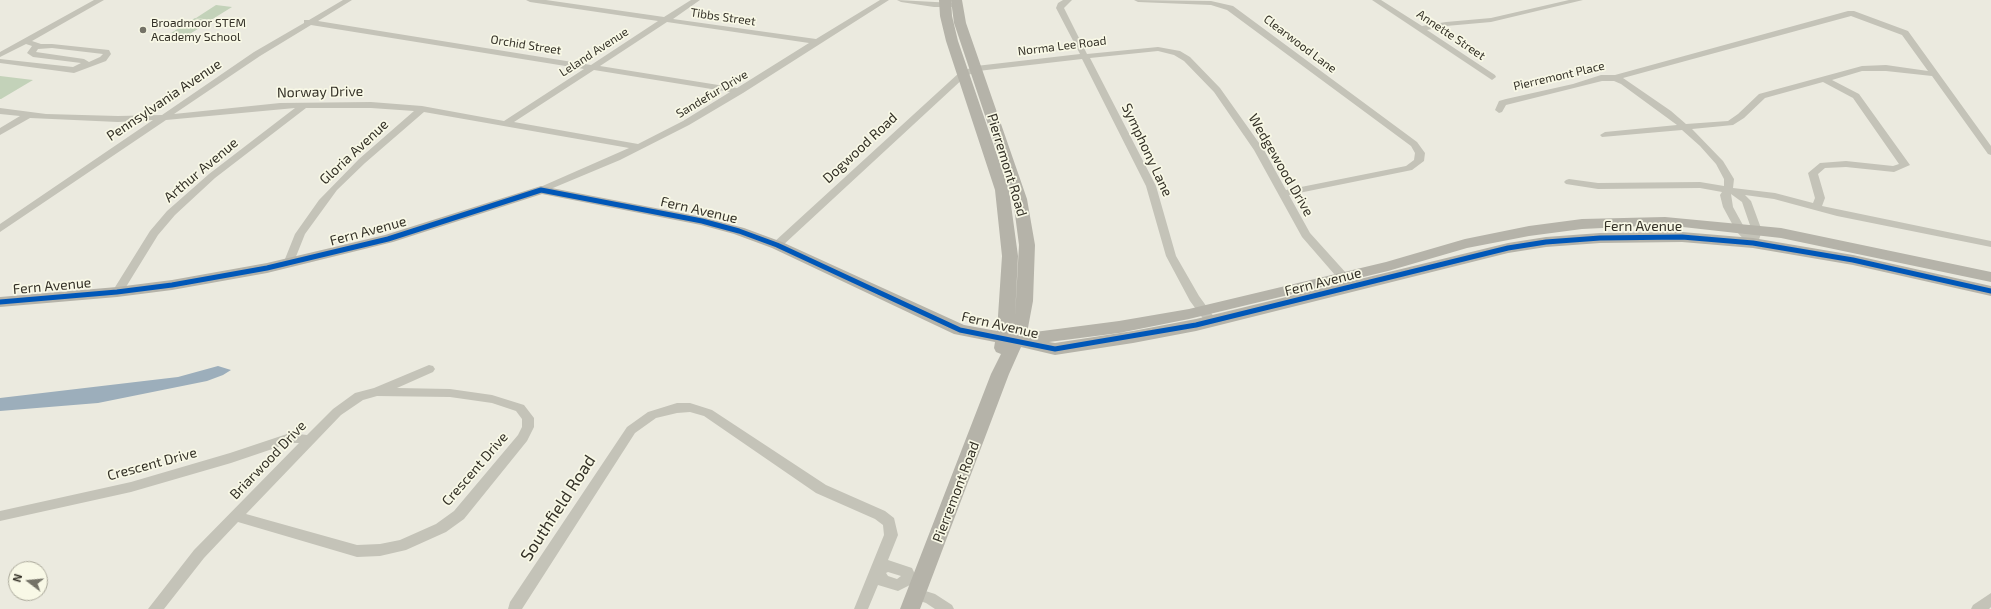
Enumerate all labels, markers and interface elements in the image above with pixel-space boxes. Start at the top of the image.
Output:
street label: Tibbs Street [689,5,757,29]
street label: Annette Street [1414,7,1488,63]
street label: Clearwood Lane [1261,12,1339,76]
place label: Broadmoor STEM Academy School [151,16,246,44]
street label: Leland Avenue [557,24,631,80]
marker: Broadmoor STEM Academy School [138,25,148,35]
street label: Orchid Street [490,32,562,58]
street label: Norma Lee Road [1017,33,1107,59]
street label: Pennsylvania Avenue [103,55,225,145]
street label: Pierremont Place [1512,58,1606,94]
street label: Sandefur Drive [674,67,750,121]
street label: Norway Drive [277,83,363,101]
street label: Symphony Lane [1118,101,1176,199]
street label: Dogwood Road [819,109,901,187]
street label: Pierremont Road [983,111,1031,219]
street label: Wedgewood Drive [1245,111,1317,219]
street label: Gloria Avenue [316,116,392,188]
street label: Arthur Avenue [161,134,241,206]
street label: Fern Avenue [659,193,739,227]
street label: Fern Avenue [328,213,408,249]
street label: Fern Avenue [1604,218,1682,234]
street label: Fern Avenue [1283,264,1363,300]
street label: Fern Avenue [12,274,92,298]
street label: Fern Avenue [960,308,1040,342]
street label: Briarwood Drive [226,417,310,503]
street label: Crescent Drive [438,429,512,509]
street label: Pierremont Road [929,439,983,545]
street label: Crescent Drive [105,444,199,484]
street label: Southfield Road [516,451,600,565]
north arrow [8,561,48,601]
text: N [10,572,24,583]

